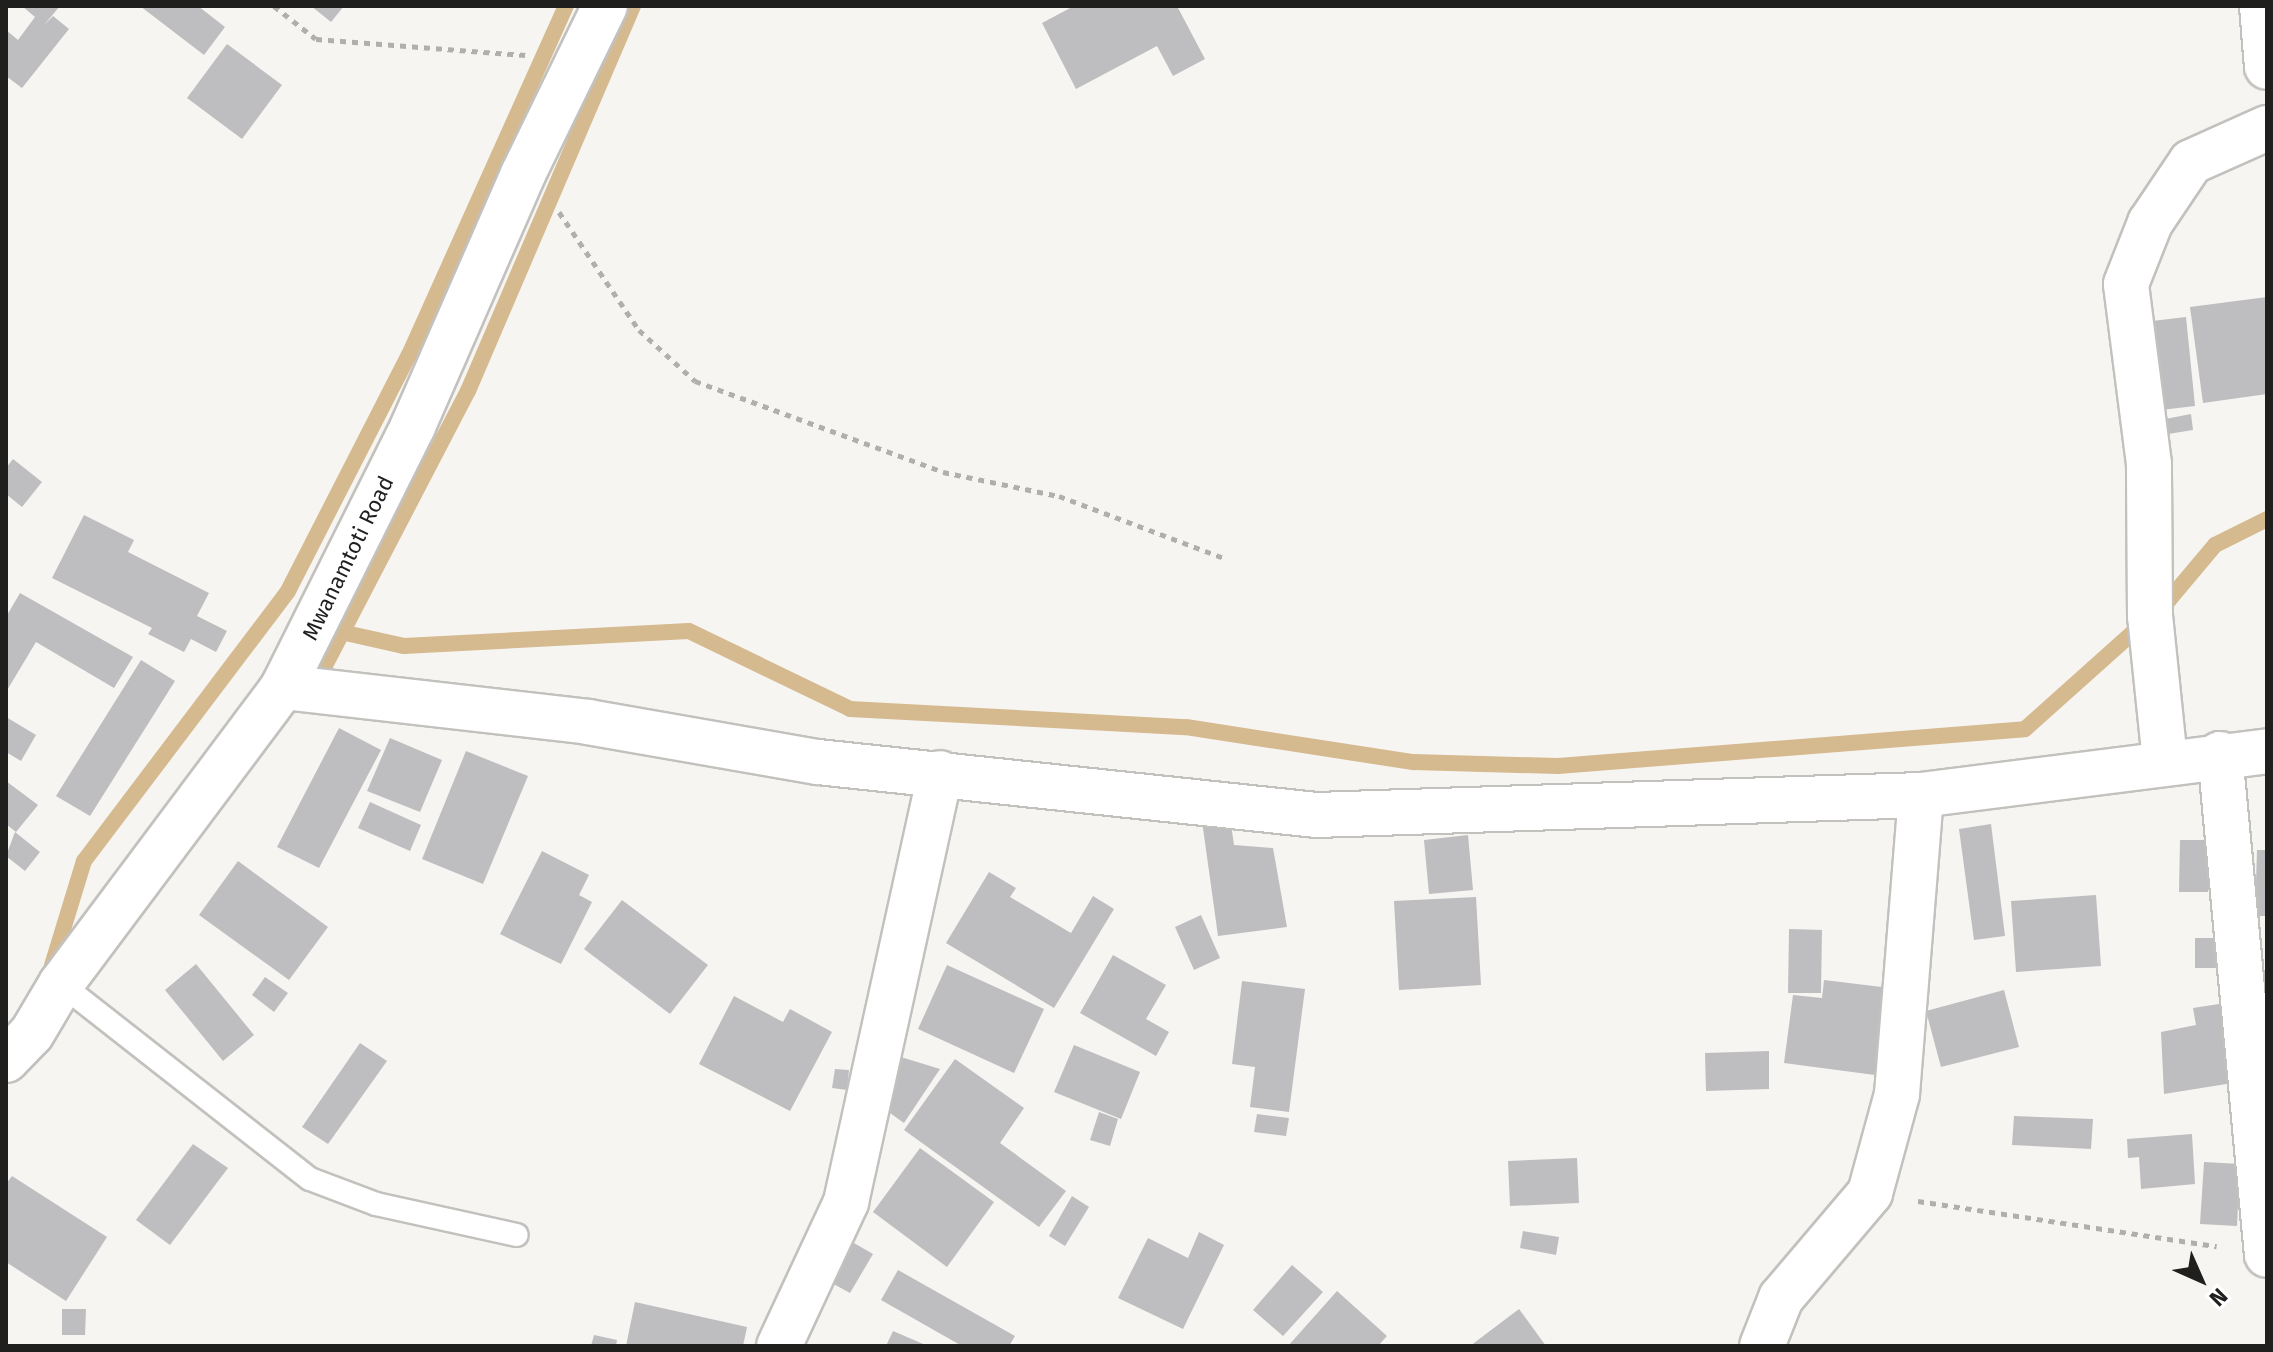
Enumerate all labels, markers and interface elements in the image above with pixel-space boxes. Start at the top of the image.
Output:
street label: Mwanamtoti Road [297,472,399,644]
north arrow [2161,1240,2241,1320]
text: N [2204,1283,2233,1312]

